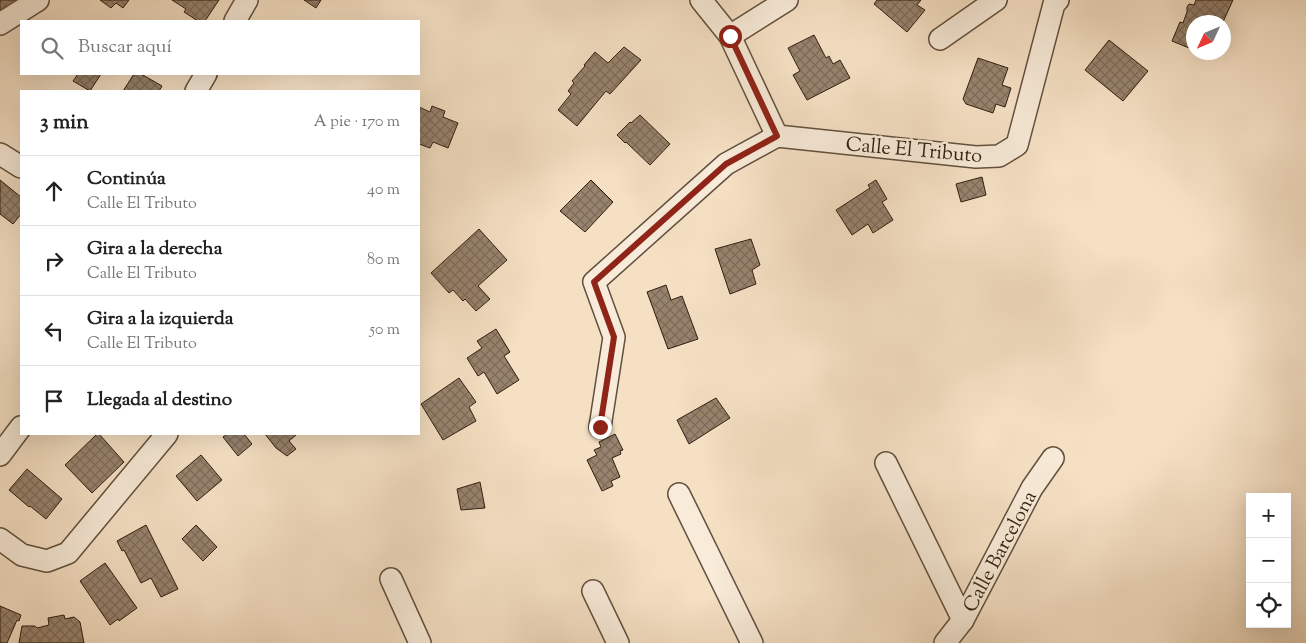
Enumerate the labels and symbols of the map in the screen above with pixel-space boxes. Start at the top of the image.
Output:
north arrow [1186,15,1231,60]
route start [719,25,742,48]
street label: Calle El Tributo [844,131,983,172]
route end [589,416,612,439]
street label: Calle Barcelona [957,486,1046,618]

